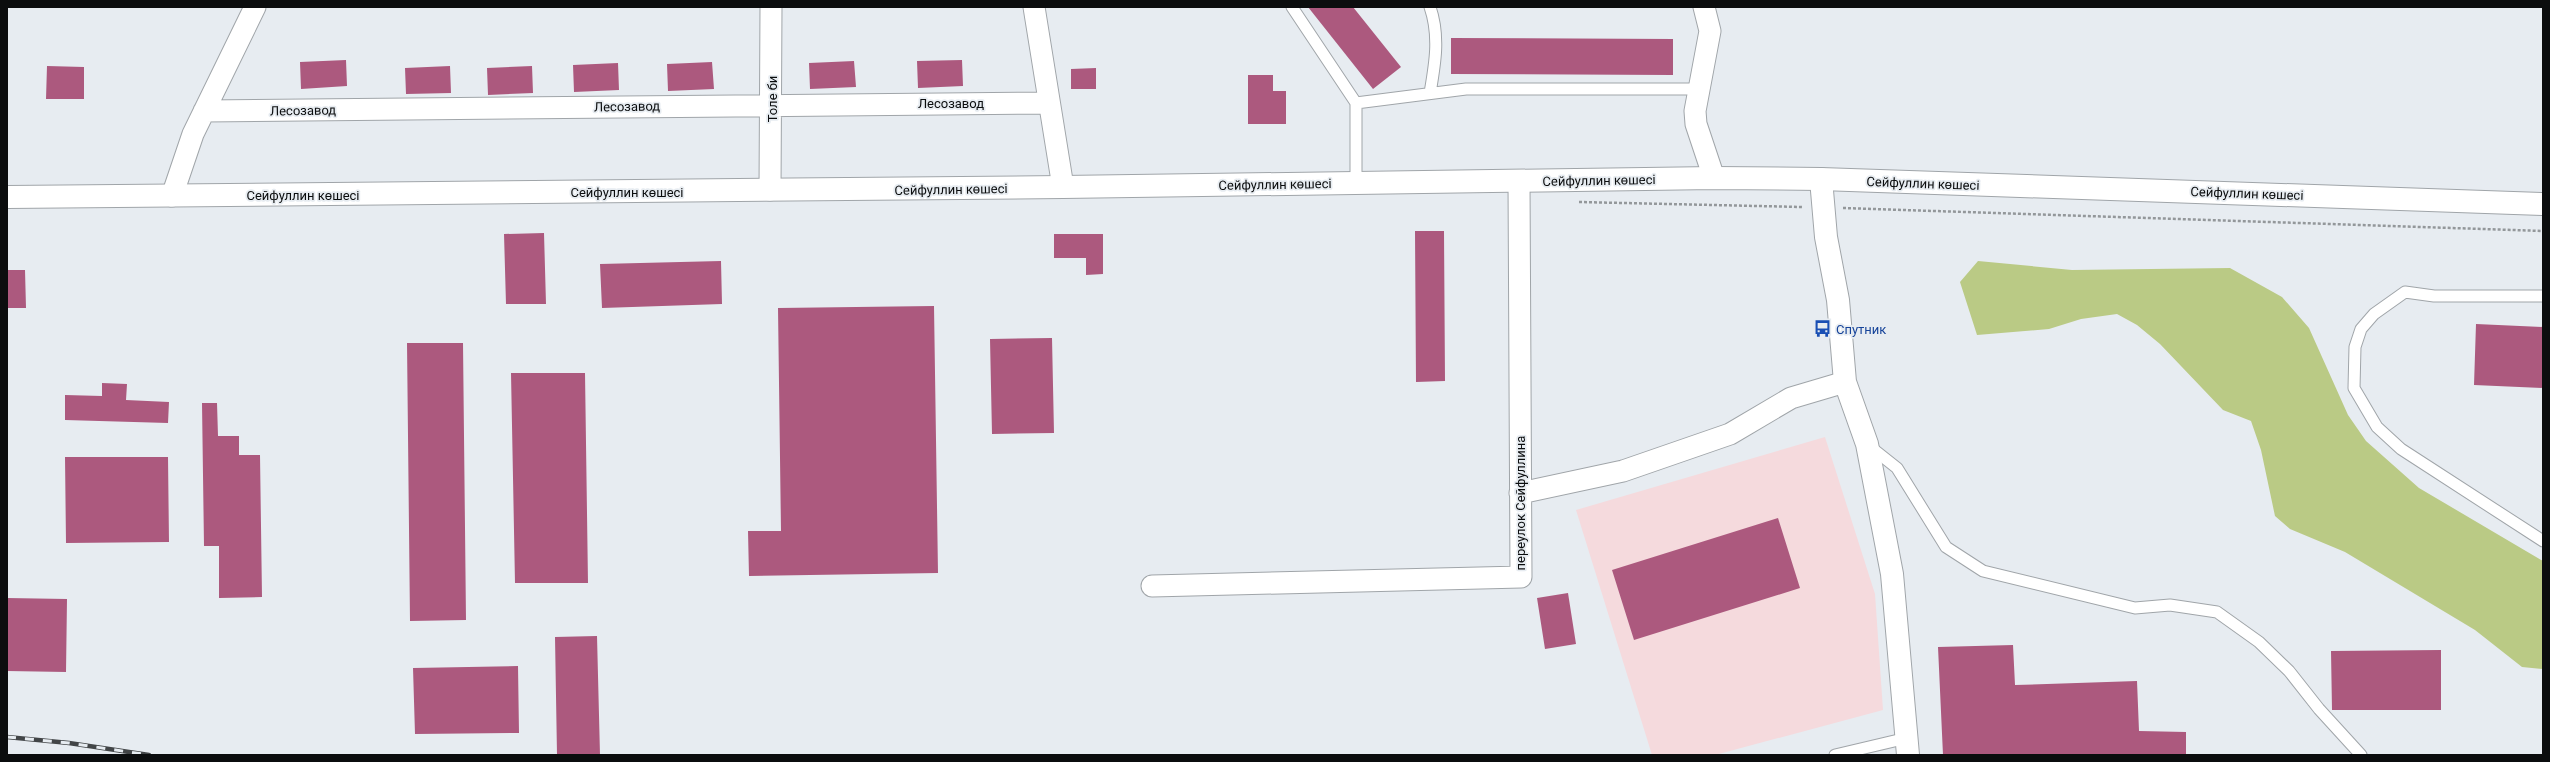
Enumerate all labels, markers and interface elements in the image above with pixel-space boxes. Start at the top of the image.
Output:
street label: Толе би [765,76,780,122]
street label: Лесозавод [918,96,984,111]
street label: Лесозавод [594,98,660,115]
street label: Лесозавод [270,102,336,119]
street label: Сейфуллин көшесі [1542,172,1656,189]
street label: Сейфуллин көшесі [1866,174,1980,193]
street label: Сейфуллин көшесі [1218,176,1332,193]
street label: Сейфуллин көшесі [894,181,1008,198]
street label: Сейфуллин көшесі [2190,184,2304,203]
street label: Сейфуллин көшесі [570,185,684,200]
street label: Сейфуллин көшесі [246,188,360,203]
bus stop icon: Спутник [1813,319,1833,339]
place label: Спутник [1836,322,1886,337]
street label: переулок Сейфуллина [1513,436,1528,570]

